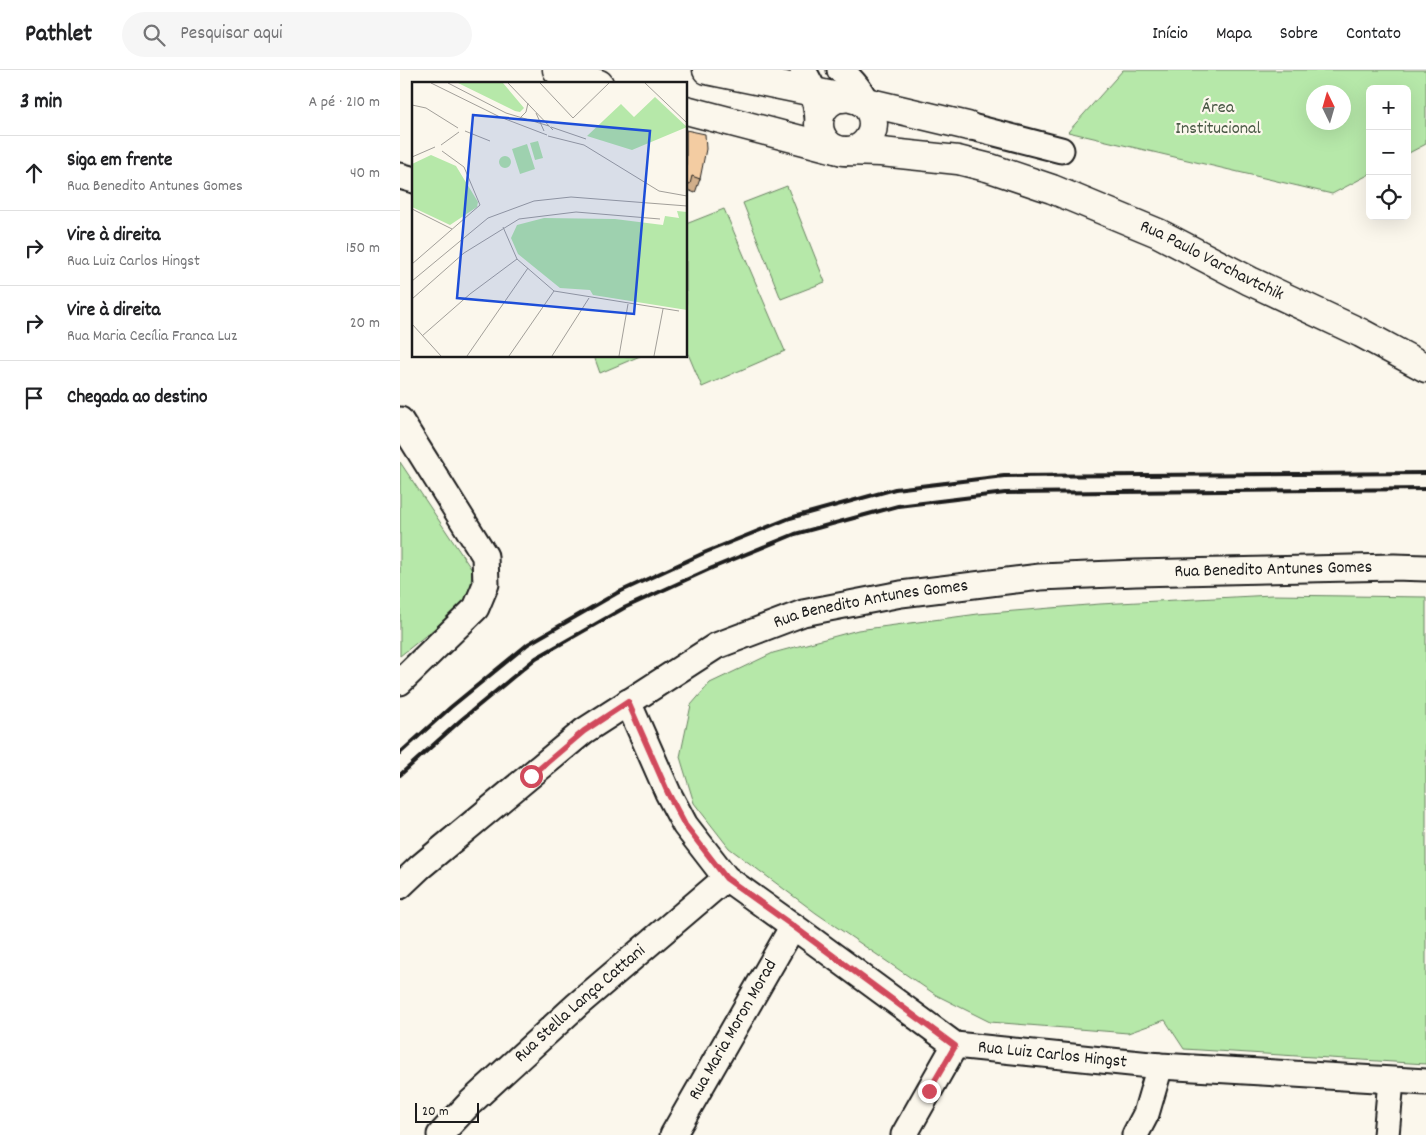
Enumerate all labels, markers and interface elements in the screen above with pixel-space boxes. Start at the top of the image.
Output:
search box [122,12,472,57]
text: Pathlet [25,18,92,52]
icon: search [140,21,168,49]
text: Pesquisar aqui [180,21,283,48]
text: Início [1152,22,1188,47]
text: Mapa [1216,22,1252,47]
text: Sobre [1280,22,1318,47]
text: Contato [1346,22,1401,47]
inset map [412,82,688,358]
north arrow [1306,85,1351,130]
map controls [1366,85,1411,220]
button: + [1366,85,1411,130]
text: 3 min [20,88,62,118]
text: A pé · 210 m [308,91,380,114]
park label: Área Institucional [1175,96,1261,142]
button: − [1366,130,1411,175]
text: Siga em frente [67,148,172,175]
icon: ahead [20,159,48,187]
text: 40 m [350,162,380,185]
text: Rua Benedito Antunes Gomes [67,175,243,198]
button: locate [1366,175,1411,220]
street label: Rua Paulo Varchavtchik [1136,214,1288,307]
text: Vire à direita [67,223,160,250]
icon: right [20,234,48,262]
text: 150 m [346,237,380,260]
text: Rua Luiz Carlos Hingst [67,250,200,273]
text: Vire à direita [67,298,160,325]
icon: right [20,309,48,337]
text: 20 m [350,312,380,335]
text: Rua Maria Cecília Franca Luz [67,325,237,348]
icon: arrive [20,384,48,412]
text: Chegada ao destino [67,385,208,412]
street label: Rua Benedito Antunes Gomes [1174,555,1373,585]
street label: Rua Benedito Antunes Gomes [770,573,969,636]
route start [520,765,543,788]
street label: Rua Stella Lança Cattani [509,939,651,1069]
street label: Rua Maria Moron Morad [683,955,784,1105]
street label: Rua Luiz Carlos Hingst [977,1035,1128,1075]
route end [918,1080,941,1103]
scale bar [415,1100,479,1123]
text: 20 m [422,1102,449,1122]

